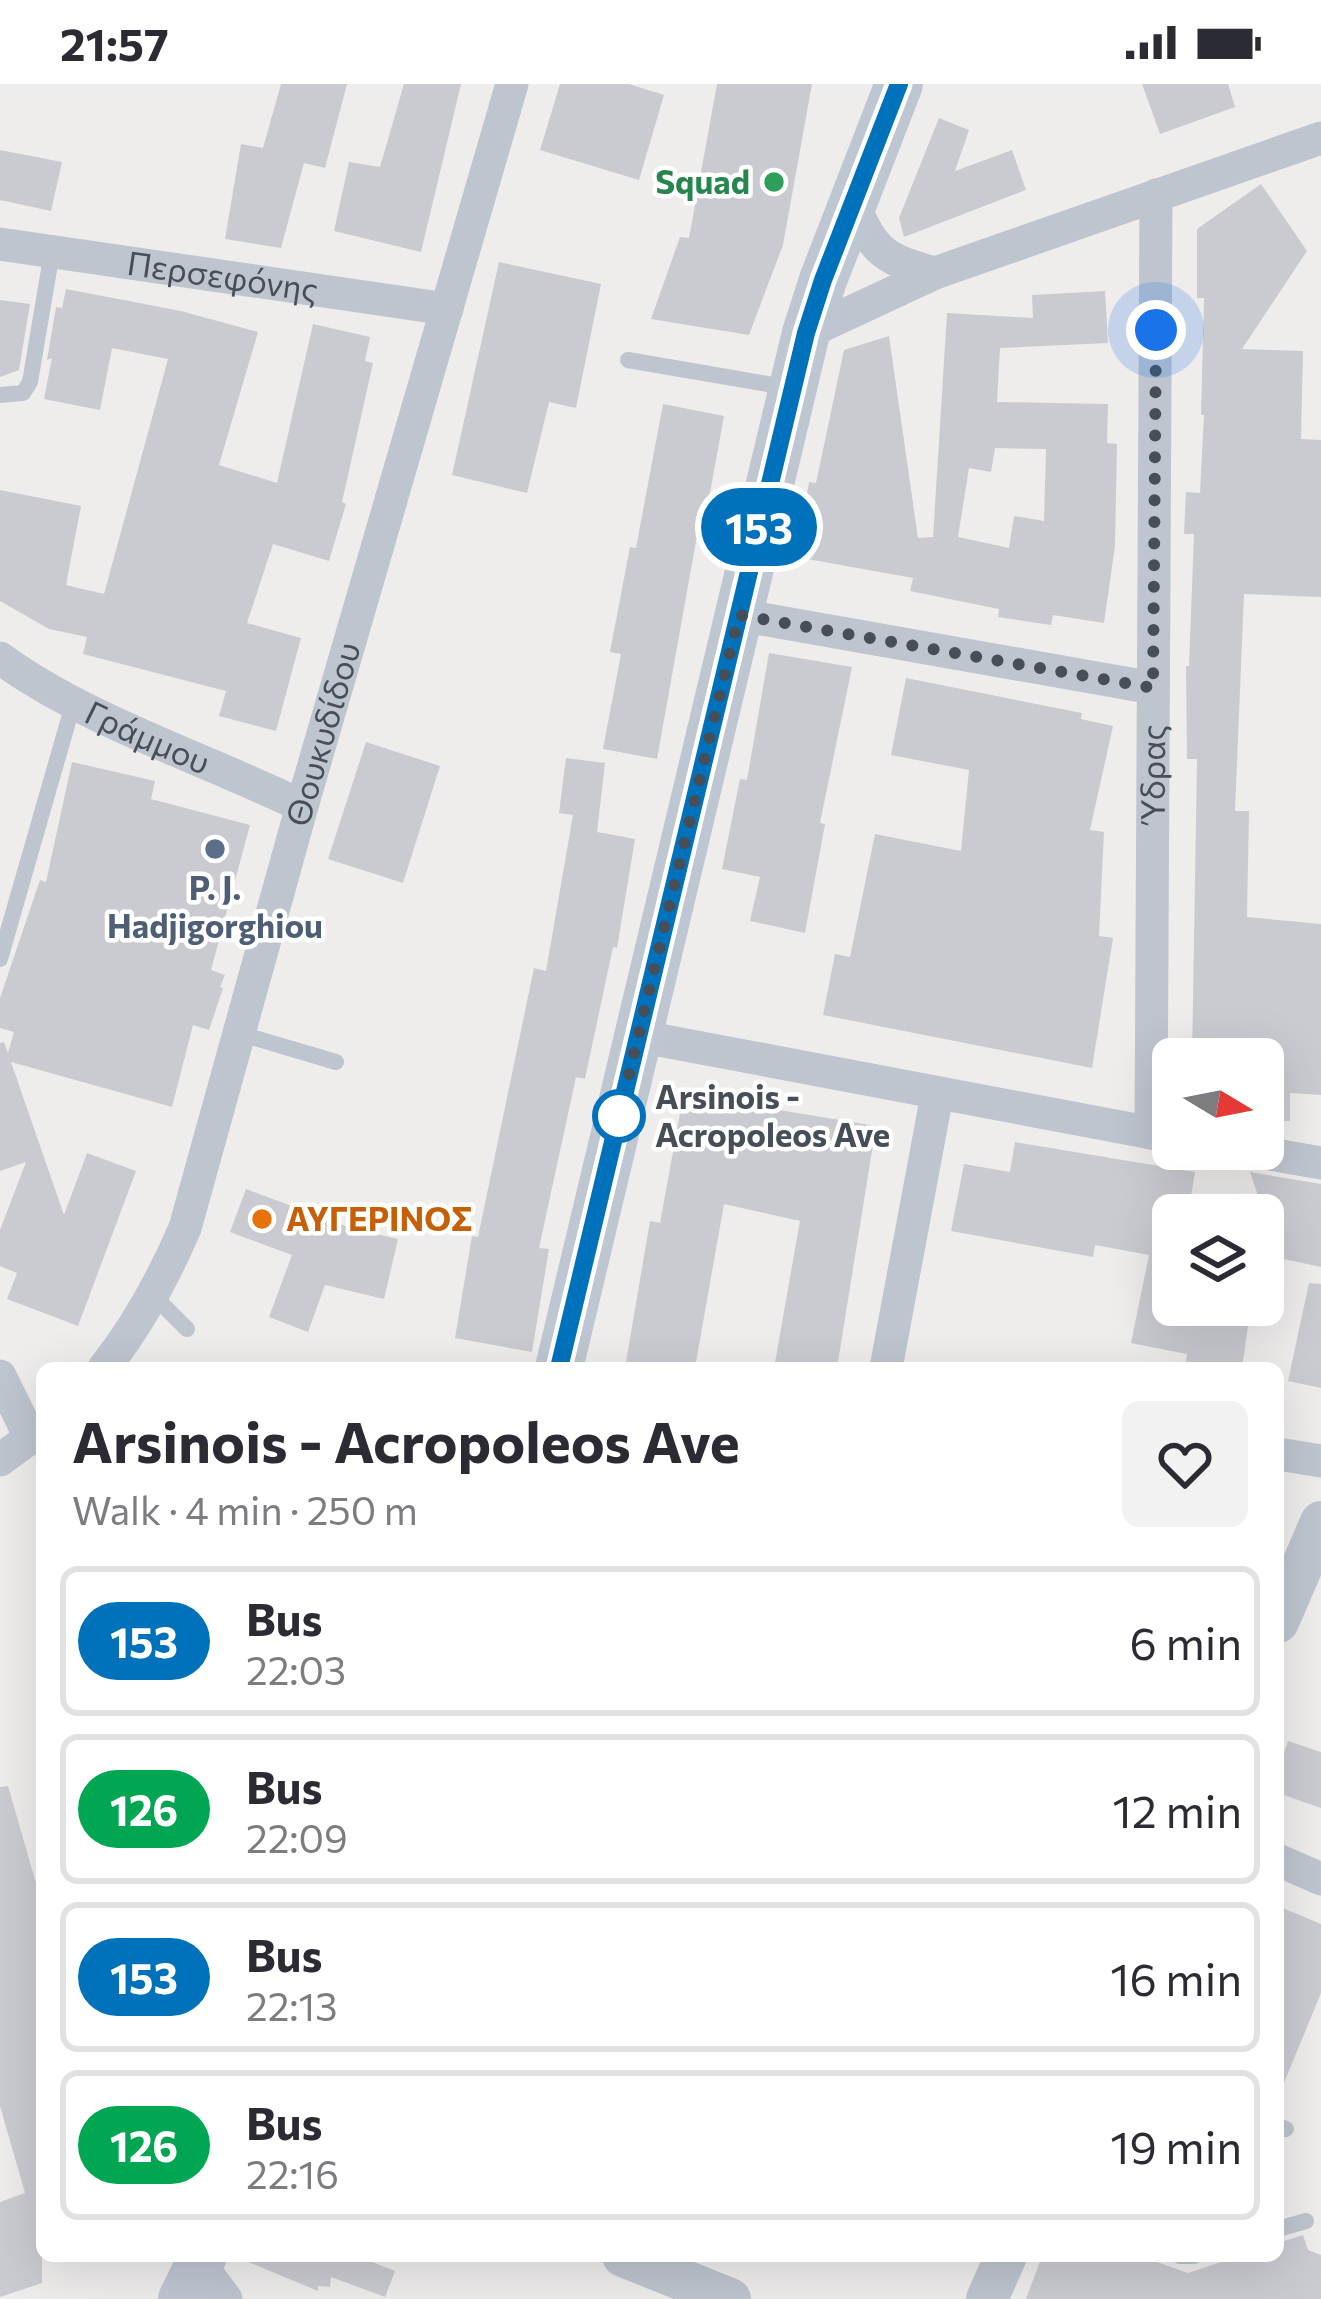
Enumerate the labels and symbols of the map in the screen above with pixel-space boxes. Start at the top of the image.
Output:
place label: Squad [655,160,750,201]
marker: Squad [761,169,787,195]
street label: Περσεφόνης [125,241,321,309]
your location [1126,300,1186,360]
line badge: 153 [690,488,828,566]
street label: Θουκυδίδου [275,637,368,830]
street label: Γράμμου [79,690,217,782]
street label: Ύδρας [1131,724,1172,826]
marker: P. J. Hadjigorghiou [202,836,228,862]
place label: P. J. Hadjigorghiou [107,866,323,945]
north arrow [1152,1038,1284,1170]
place label: Arsinois - Acropoleos Ave [655,1075,890,1154]
marker: Arsinois - Acropoleos Ave [594,1091,644,1141]
place label: ΑΥΓΕΡΙΝΟΣ [286,1197,473,1238]
marker: ΑΥΓΕΡΙΝΟΣ [249,1206,275,1232]

